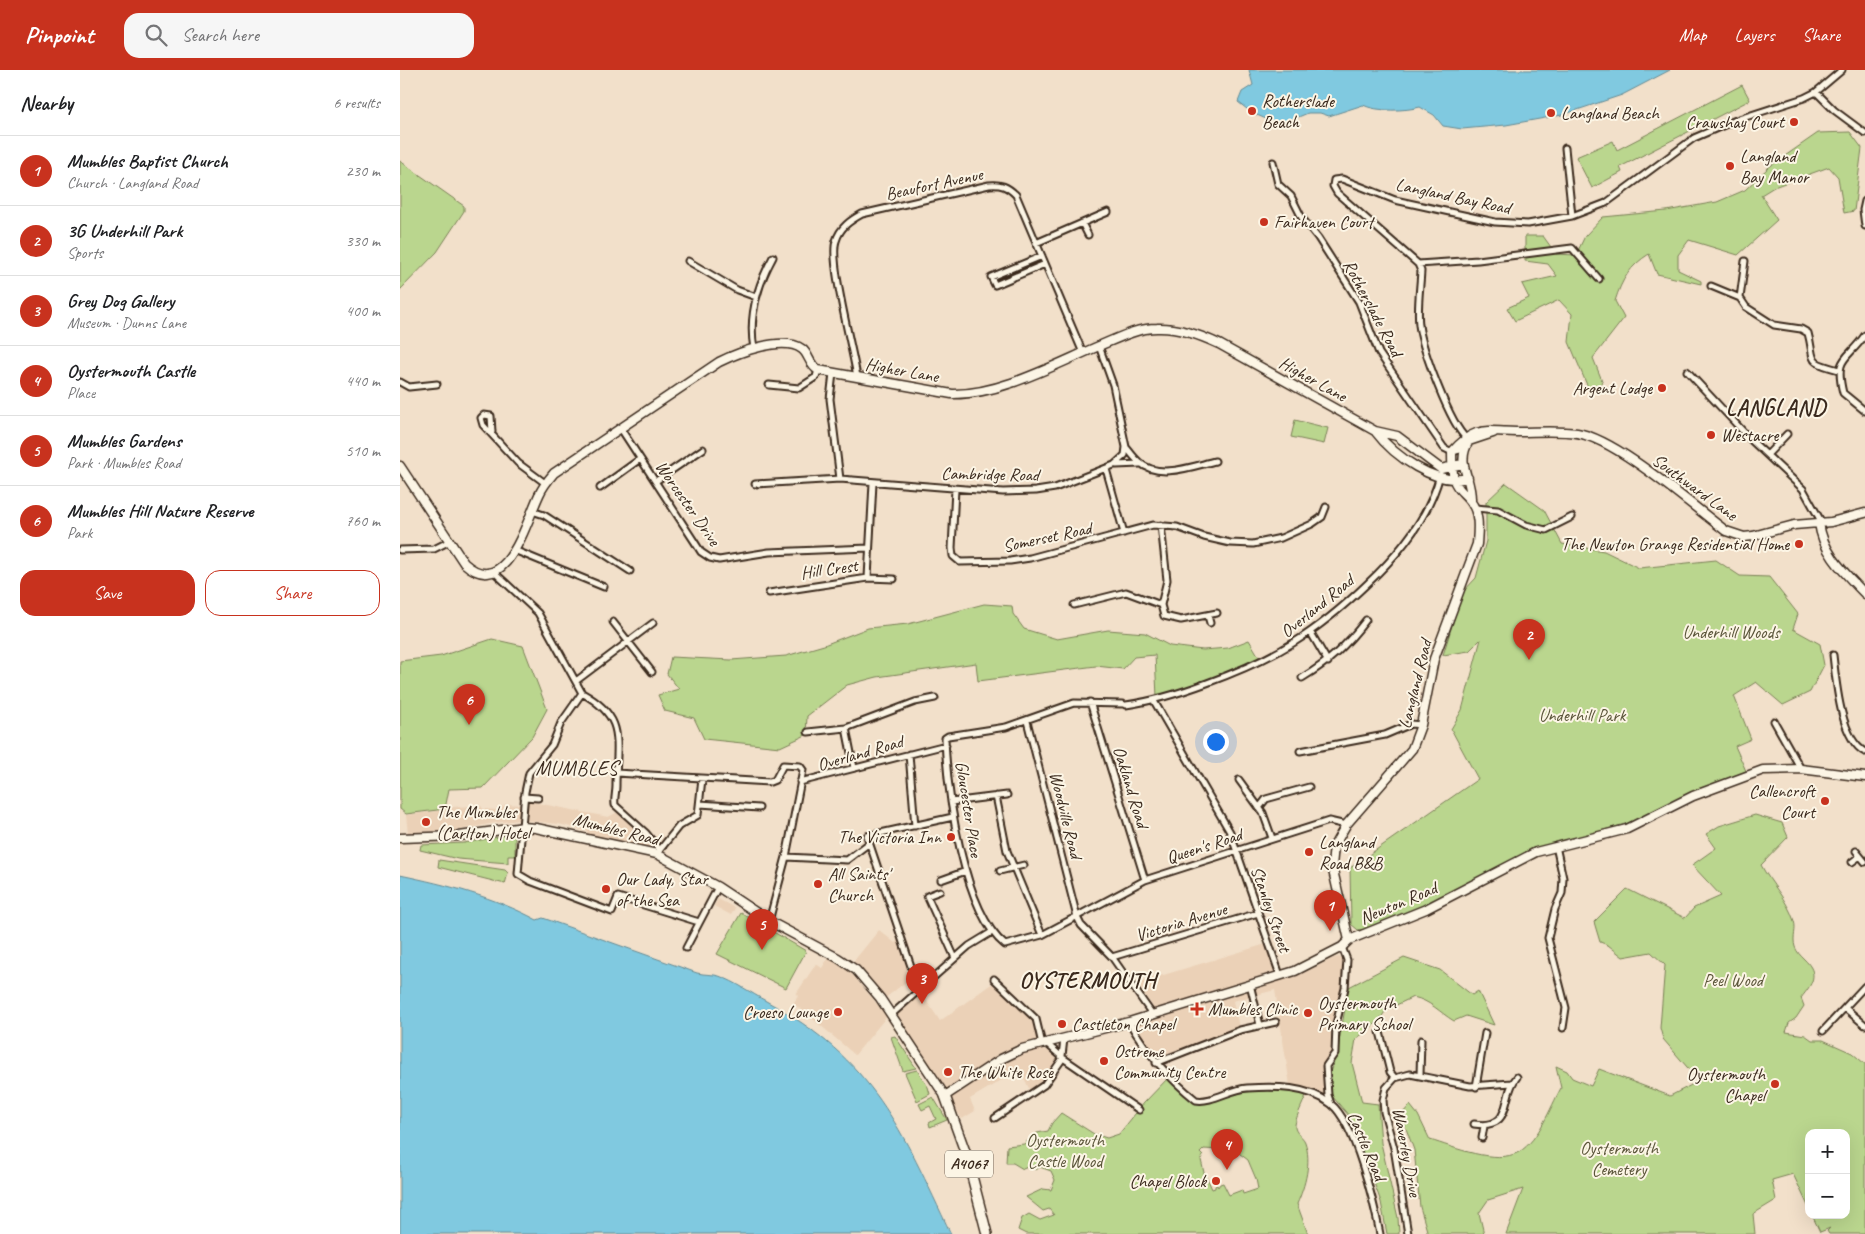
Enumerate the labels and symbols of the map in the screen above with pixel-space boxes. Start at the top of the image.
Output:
place label: Rotherslade Beach [1262,90,1335,133]
place label: Langland Beach [1561,102,1661,124]
marker: Rotherslade Beach [1246,105,1258,117]
marker: Langland Beach [1545,107,1557,119]
place label: Crawshay Court [1686,111,1786,133]
marker: Crawshay Court [1788,116,1800,128]
place label: Langland Bay Manor [1740,145,1810,188]
marker: Langland Bay Manor [1724,160,1736,172]
street label: Beaufort Avenue [883,163,986,205]
street label: Langland Bay Road [1394,173,1515,219]
place label: Fairhaven Court [1274,211,1376,233]
marker: Fairhaven Court [1258,216,1270,228]
street label: Rotherslade Road [1338,256,1409,363]
street label: Higher Lane [1275,351,1352,407]
street label: Higher Lane [864,353,941,387]
place label: Argent Lodge [1573,377,1653,399]
marker: Argent Lodge [1656,382,1668,394]
district label: LANGLAND [1726,394,1828,422]
place label: Westacre [1721,424,1779,446]
marker: Westacre [1705,429,1717,441]
street label: Southward Lane [1648,449,1743,526]
street label: Worcester Drive [651,456,726,551]
street label: Cambridge Road [941,462,1042,486]
street label: Somerset Road [1001,516,1096,557]
place label: The Newton Grange Residential Home [1561,533,1790,555]
marker: The Newton Grange Residential Home [1793,538,1805,550]
street label: Hill Crest [799,554,861,584]
street label: Overland Road [1276,568,1361,642]
pin: 2 [1513,619,1545,660]
park label: Underhill Woods [1682,621,1781,643]
street label: Langland Road [1393,635,1437,731]
pin: 6 [453,684,485,725]
park label: Underhill Park [1539,704,1627,726]
street label: Overland Road [815,729,908,776]
your location [1203,729,1229,755]
street label: Oakland Road [1108,744,1155,833]
district label: MUMBLES [535,756,622,781]
street label: Gloucester Place [951,759,988,860]
street label: Woodville Road [1045,769,1088,864]
place label: Callencroft Court [1749,780,1817,823]
marker: Callencroft Court [1819,795,1831,807]
place label: The Mumbles (Carlton) Hotel [436,801,533,844]
street label: Mumbles Road [571,808,664,851]
marker: The Mumbles (Carlton) Hotel [420,816,432,828]
street label: Queen's Road [1163,823,1247,869]
place label: The Victoria Inn [838,826,942,848]
marker: The Victoria Inn [945,831,957,843]
place label: Langland Road B&B [1319,831,1384,874]
marker: Langland Road B&B [1303,846,1315,858]
place label: All Saints' Church [828,863,893,906]
street label: Stanley Street [1246,863,1297,957]
place label: Our Lady, Star of the Sea [616,868,709,911]
street label: Newton Road [1356,876,1443,929]
marker: All Saints' Church [812,878,824,890]
marker: Our Lady, Star of the Sea [600,883,612,895]
pin: 1 [1314,890,1346,931]
street label: Victoria Avenue [1133,897,1230,946]
pin: 5 [746,909,778,950]
pin: 3 [906,963,938,1004]
district label: OYSTERMOUTH [1019,967,1160,995]
park label: Peel Wood [1703,969,1766,991]
place label: Oystermouth Primary School [1318,992,1413,1035]
place label: Mumbles Clinic [1208,998,1299,1020]
place label: Croeso Lounge [743,1001,829,1023]
marker: Mumbles Clinic [1190,1002,1204,1016]
marker: Croeso Lounge [832,1006,844,1018]
marker: Oystermouth Primary School [1302,1007,1314,1019]
place label: Castleton Chapel [1072,1013,1177,1035]
marker: Castleton Chapel [1056,1018,1068,1030]
place label: Ostreme Community Centre [1114,1040,1226,1083]
marker: Ostreme Community Centre [1098,1055,1110,1067]
place label: The White Rose [958,1061,1054,1083]
place label: Oystermouth Chapel [1687,1063,1768,1106]
marker: The White Rose [942,1066,954,1078]
marker: Oystermouth Chapel [1769,1078,1781,1090]
street label: Waverley Drive [1388,1106,1427,1199]
street label: Castle Road [1343,1108,1392,1186]
park label: Oystermouth Castle Wood [1026,1129,1106,1172]
pin: 4 [1211,1129,1243,1170]
park label: Oystermouth Cemetery [1580,1137,1660,1180]
road number: A4067 [945,1150,993,1178]
place label: Chapel Block [1129,1170,1207,1192]
marker: Chapel Block [1210,1175,1222,1187]

